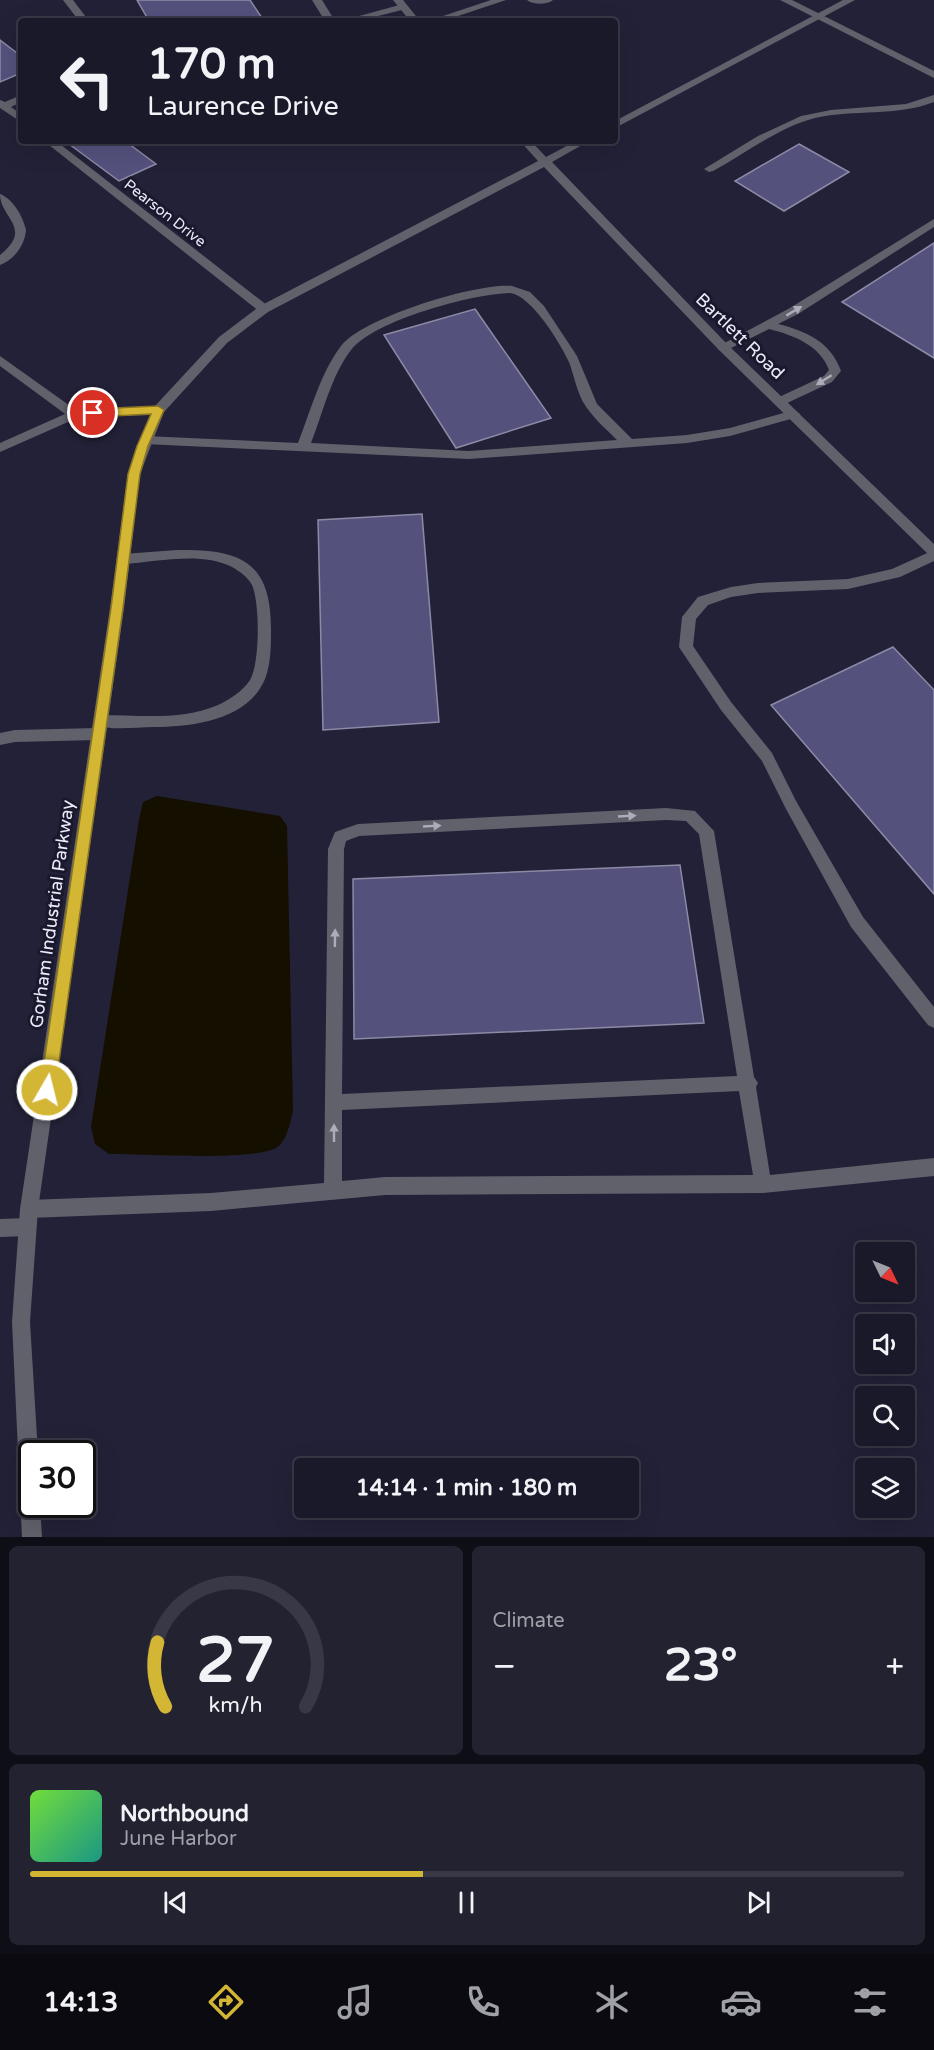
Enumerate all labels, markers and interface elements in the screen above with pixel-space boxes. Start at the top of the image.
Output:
text: 170 m [147,39,276,90]
icon: left [48,42,126,120]
text: Laurence Drive [147,90,339,123]
street label: Pearson Drive [121,175,209,251]
street label: Bartlett Road [691,288,789,384]
one-way arrow [786,306,803,316]
one-way arrow [815,374,832,385]
pin [67,387,118,438]
icon: arrive [76,396,109,429]
street label: Gorham Industrial Parkway [25,798,79,1030]
one-way arrow [617,811,636,820]
one-way arrow [422,822,441,831]
one-way arrow [330,928,340,947]
position arrow [15,1058,79,1122]
one-way arrow [329,1123,338,1142]
north arrow [855,1242,915,1302]
map controls [855,1242,915,1518]
button: sound [855,1314,915,1374]
button: search [855,1386,915,1446]
speed limit sign: 30 [18,1440,96,1518]
button: layers [855,1458,915,1518]
text: 14:14 · 1 min · 180 m [356,1475,577,1501]
text: Climate [493,1609,565,1633]
text: 27 [197,1624,275,1699]
text: 23° [664,1639,737,1693]
text: − [493,1647,516,1686]
text: + [885,1647,904,1686]
text: km/h [209,1693,263,1719]
text: Northbound [120,1801,249,1827]
text: June Harbor [120,1827,237,1851]
icon: previous [159,1886,192,1919]
icon: pause [450,1886,483,1919]
icon: next [742,1886,775,1919]
icon: directions [205,1981,247,2023]
icon: music [334,1981,376,2023]
icon: phone [462,1981,504,2023]
icon: climate [591,1981,633,2023]
icon: car [720,1981,762,2023]
icon: filters [849,1981,891,2023]
text: 14:13 [43,1986,118,2019]

